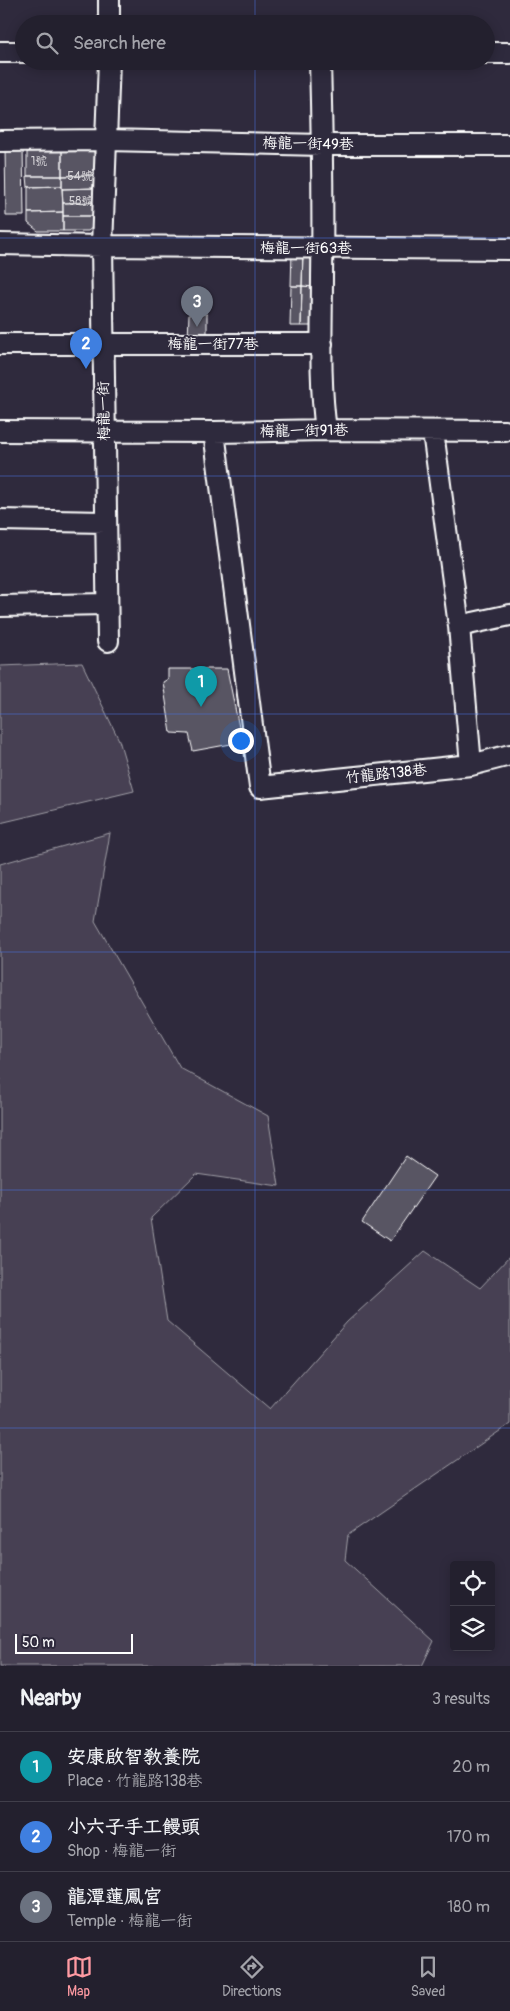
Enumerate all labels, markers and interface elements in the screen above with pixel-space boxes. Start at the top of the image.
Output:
search box [15,15,495,70]
icon: search [33,29,61,57]
text: Search here [73,31,166,55]
street label: 梅龍一街49巷 [262,134,354,154]
house number: 1號 [31,154,47,169]
house number: 54號 [67,169,93,184]
house number: 58號 [69,194,93,209]
street label: 梅龍一街63巷 [260,239,352,258]
pin: 3 [181,286,213,327]
pin: 2 [70,328,102,369]
street label: 梅龍一街77巷 [168,335,258,354]
street label: 梅龍一街 [94,381,114,441]
street label: 梅龍一街91巷 [260,421,348,441]
pin: 1 [185,666,217,707]
your location [228,728,254,754]
street label: 竹龍路138巷 [344,760,428,788]
map controls [450,1561,495,1651]
button: locate [450,1561,495,1606]
button: layers [450,1606,495,1651]
scale bar [15,1631,132,1654]
text: 50 m [22,1634,55,1651]
text: Nearby [20,1685,81,1712]
text: 3 results [432,1689,490,1709]
text: 安康啟智教養院 [67,1745,200,1769]
text: 1 [33,1757,39,1777]
text: 20 m [452,1757,490,1777]
text: Place · 竹龍路138巷 [67,1771,202,1791]
text: 小六子手工饅頭 [67,1815,200,1839]
text: 2 [32,1827,40,1847]
text: 170 m [447,1827,490,1847]
text: Shop · 梅龍一街 [67,1841,176,1861]
text: 龍潭蓮鳳宮 [67,1885,162,1909]
text: 3 [32,1897,40,1917]
text: 180 m [447,1897,490,1917]
text: Temple · 梅龍一街 [67,1911,192,1931]
tab: Map [65,1953,93,2000]
tab: Directions [222,1953,281,2000]
tab: Saved [411,1953,445,2000]

